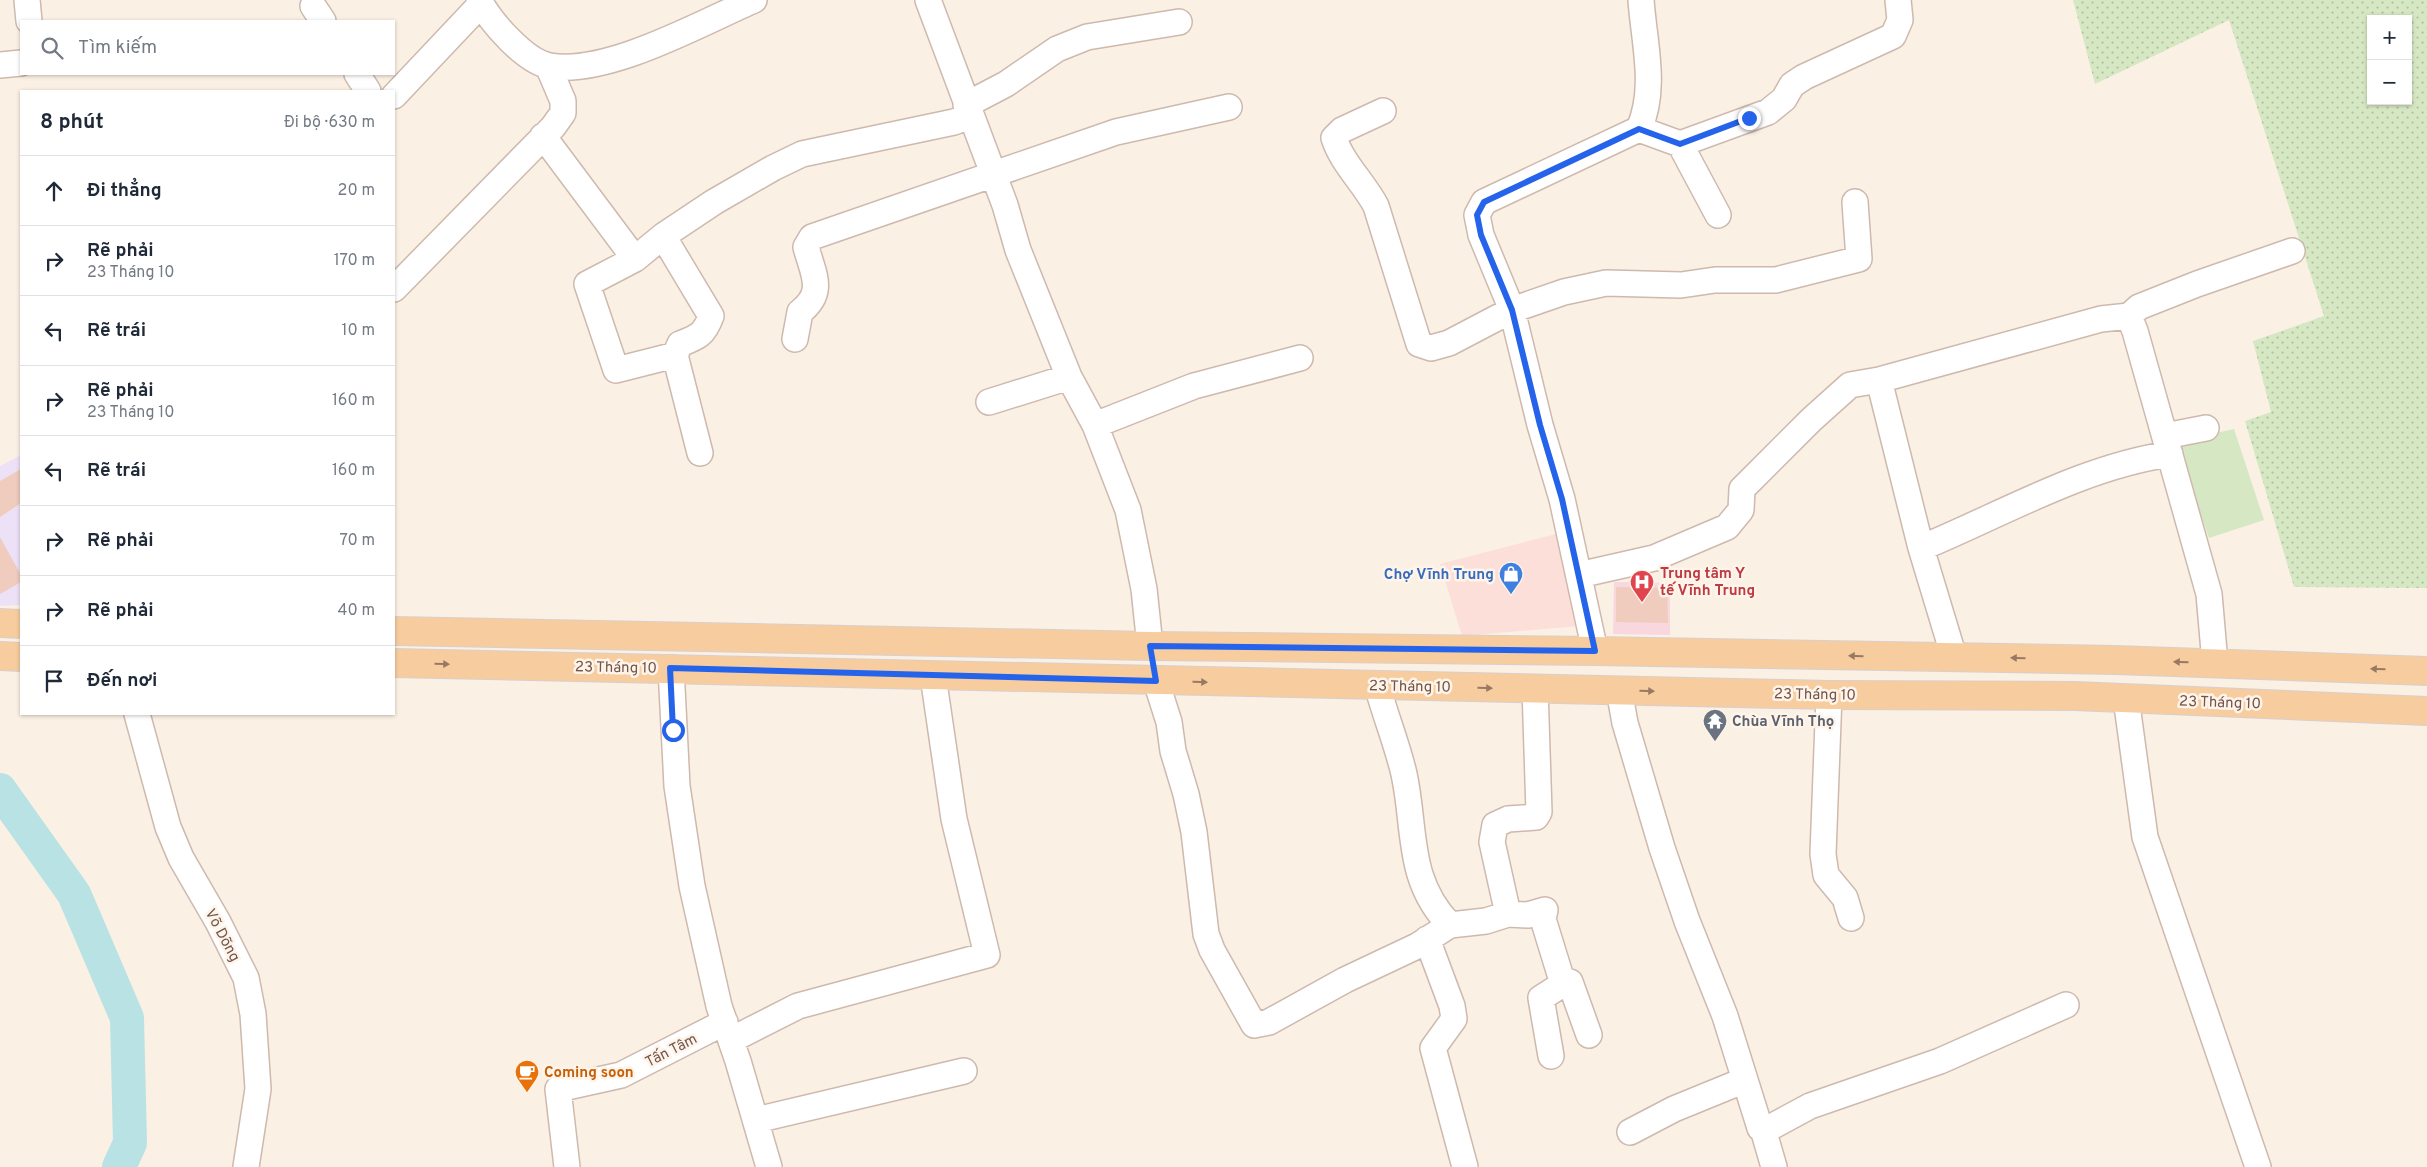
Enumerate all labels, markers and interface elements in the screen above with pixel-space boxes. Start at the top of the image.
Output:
map controls [2367,15,2412,105]
button: + [2367,15,2412,60]
search box [20,20,395,75]
icon: search [38,34,66,62]
text: Tìm kiếm [78,36,157,60]
button: − [2367,60,2412,105]
route end [1738,107,1761,130]
text: 8 phút [40,109,104,136]
text: Đi bộ · 630 m [284,113,375,133]
icon: ahead [40,177,68,205]
text: Đi thẳng [87,179,162,203]
text: 20 m [338,181,375,201]
text: Rẽ phải [87,239,154,263]
icon: right [40,247,68,275]
text: 170 m [334,251,375,271]
text: 23 Tháng 10 [87,263,175,283]
icon: left [40,317,68,345]
text: Rẽ trái [87,319,146,343]
text: 10 m [341,321,375,341]
text: Rẽ phải [87,379,154,403]
icon: right [40,387,68,415]
text: 160 m [332,391,375,411]
text: 23 Tháng 10 [87,403,175,423]
icon: left [40,457,68,485]
text: Rẽ trái [87,459,146,483]
text: 160 m [332,461,375,481]
icon: right [40,527,68,555]
text: Rẽ phải [87,529,154,553]
text: 70 m [340,531,375,551]
shop icon: Chợ Vĩnh Trung [1498,561,1524,595]
place label: Trung tâm Y tế Vĩnh Trung [1660,565,1755,601]
place label: Chợ Vĩnh Trung [1384,566,1494,585]
hospital icon: Trung tâm Y tế Vĩnh Trung [1629,569,1655,603]
icon: right [40,597,68,625]
text: Rẽ phải [87,599,154,623]
text: 40 m [337,601,375,621]
one-way arrow [1848,652,1864,660]
one-way arrow [2010,654,2026,662]
street label: 23 Tháng 10 [575,658,657,679]
one-way arrow [2173,658,2189,666]
one-way arrow [435,660,451,668]
one-way arrow [2370,665,2386,673]
icon: arrive [40,667,68,695]
text: Đến nơi [87,669,157,693]
street label: 23 Tháng 10 [1369,677,1451,698]
one-way arrow [1192,678,1208,686]
one-way arrow [1477,684,1493,692]
street label: 23 Tháng 10 [1774,685,1856,706]
one-way arrow [1639,687,1655,695]
street label: 23 Tháng 10 [2179,693,2261,714]
temple icon: Chùa Vĩnh Thọ [1702,708,1728,742]
place label: Chùa Vĩnh Thọ [1732,713,1834,732]
route start [662,719,685,742]
street label: Võ Dõng [200,906,244,966]
street label: Tấn Tâm [642,1029,701,1072]
cafe icon: Coming soon [514,1059,540,1093]
place label: Coming soon [544,1064,634,1083]

